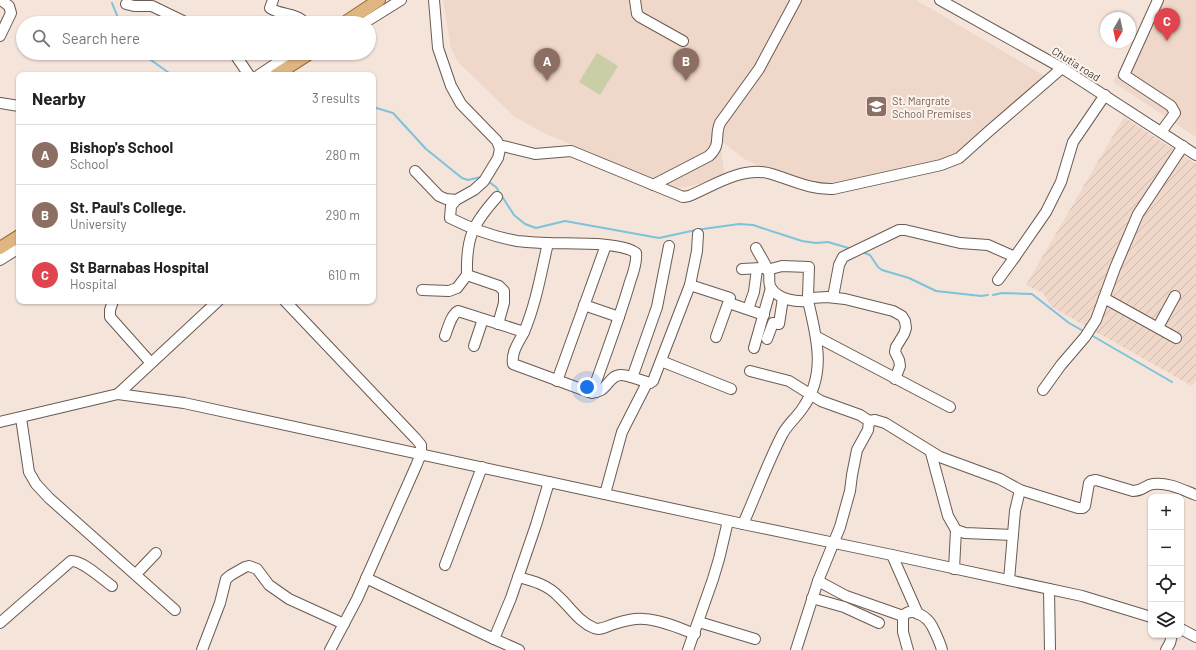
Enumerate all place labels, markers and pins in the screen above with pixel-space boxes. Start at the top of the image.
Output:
pin: C [1154,8,1180,41]
pin: A [534,48,560,81]
pin: B [673,48,699,81]
school or university icon: St. Margrate School Premises [864,94,890,120]
place label: St. Margrate School Premises [892,94,971,120]

